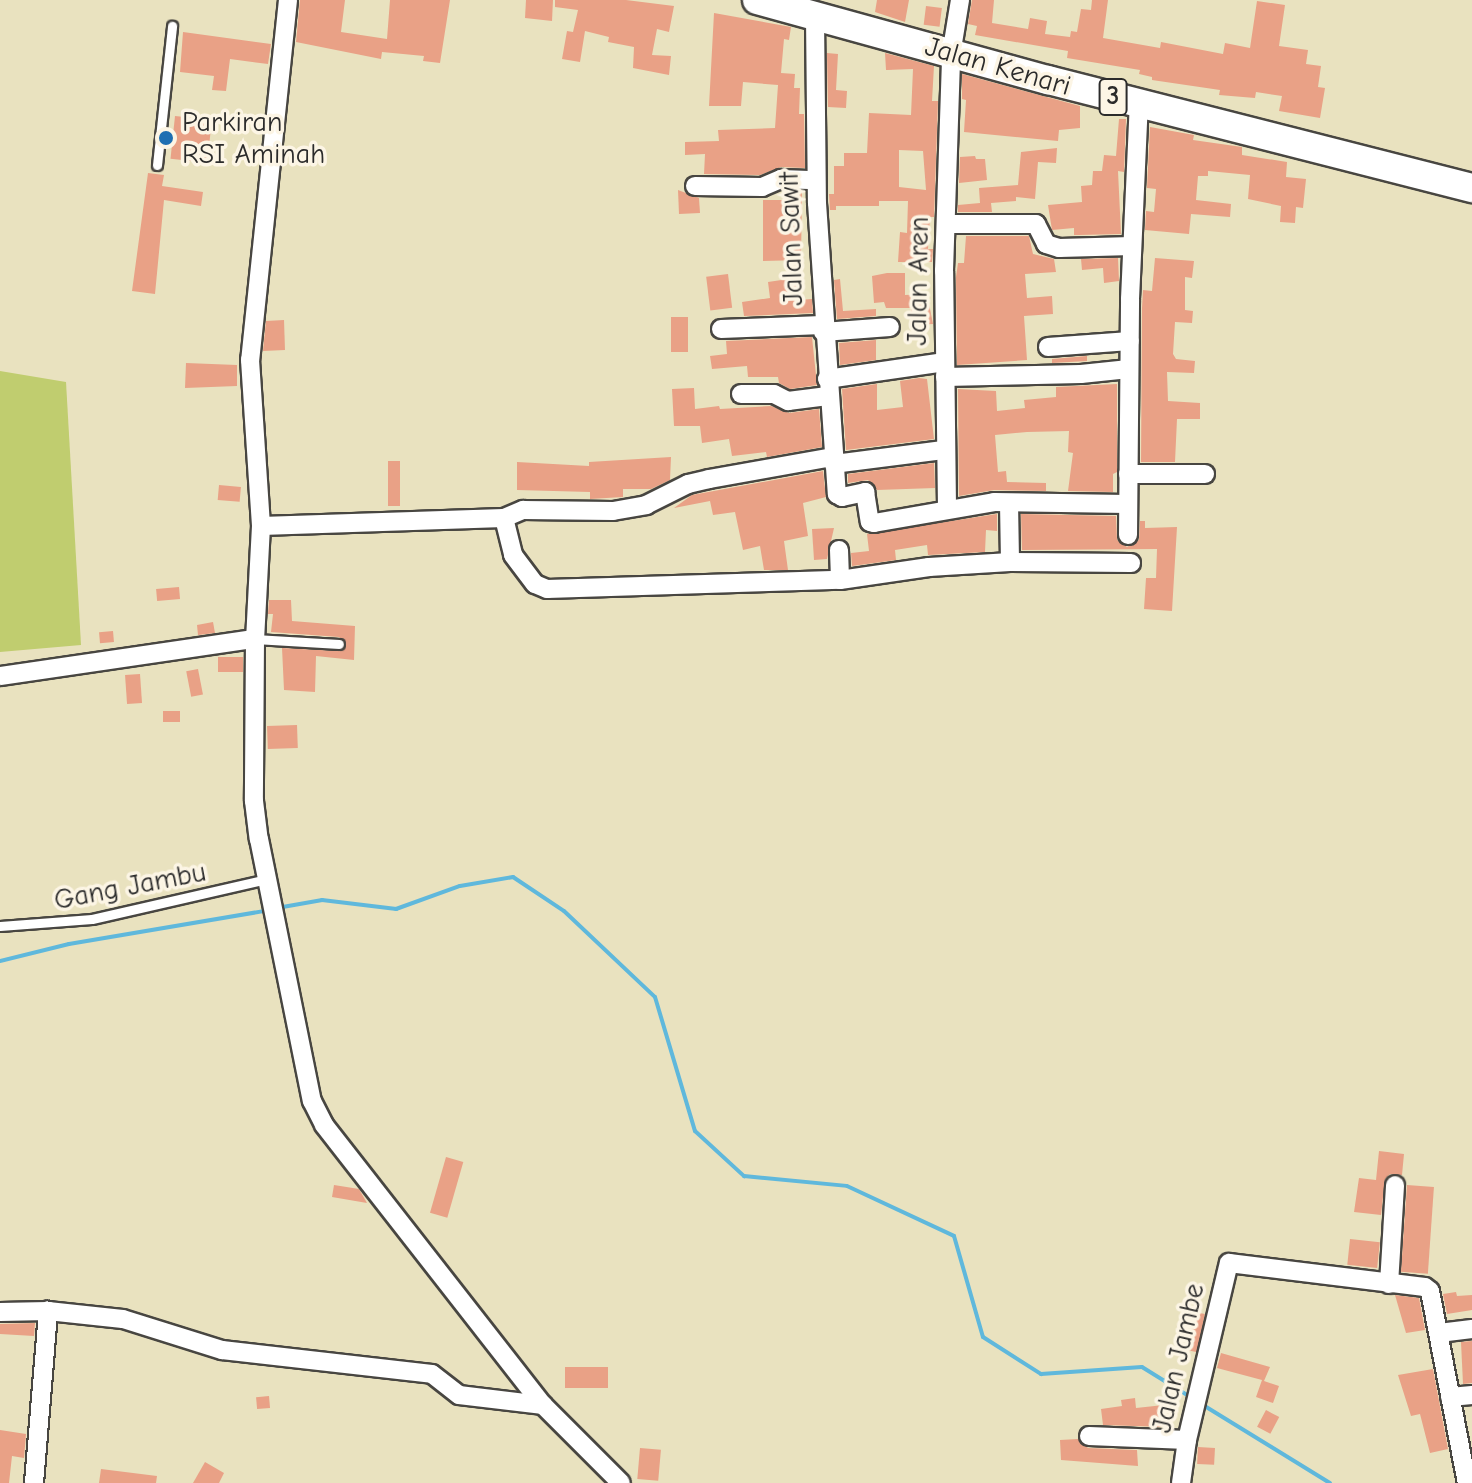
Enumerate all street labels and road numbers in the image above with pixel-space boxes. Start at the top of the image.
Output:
street label: Jalan Kenari [921,29,1075,103]
road number: 3 [1097,75,1129,119]
street label: Jalan Sawit [772,172,810,306]
street label: Jalan Aren [900,216,936,346]
street label: Gang Jambu [51,855,209,917]
street label: Jalan Jambe [1145,1280,1211,1436]

